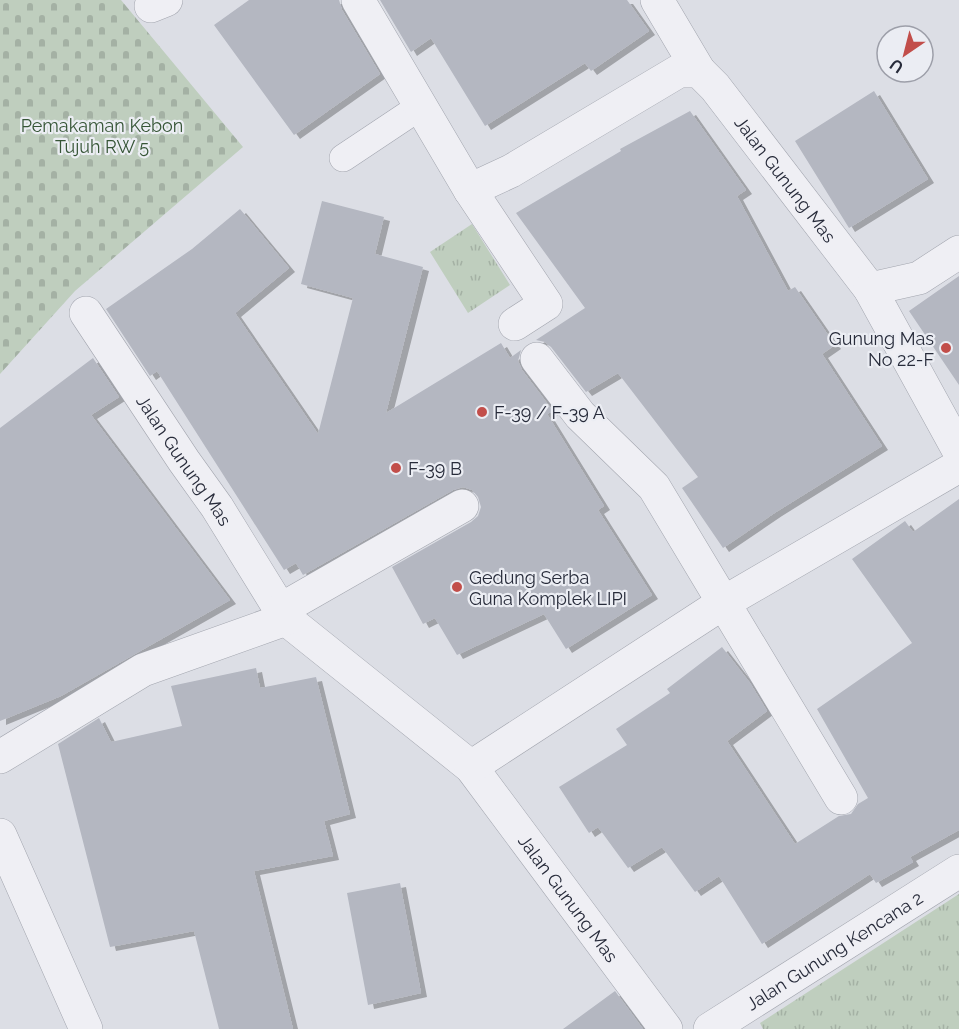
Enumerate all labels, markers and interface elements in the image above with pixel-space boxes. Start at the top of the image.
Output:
north arrow [875,24,935,84]
text: U [886,55,907,77]
street label: Jalan Gunung Mas [731,112,841,247]
park label: Pemakaman Kebon Tujuh RW 5 [21,115,183,157]
place label: Gunung Mas No 22-F [829,328,934,370]
marker: Gunung Mas No 22-F [939,341,953,355]
street label: Jalan Gunung Mas [133,391,236,529]
place label: F-39 / F-39 A [494,402,605,423]
marker: F-39 / F-39 A [475,405,489,419]
place label: F-39 B [408,458,462,479]
marker: F-39 B [389,461,403,475]
place label: Gedung Serba Guna Komplek LIPI [469,567,627,609]
marker: Gedung Serba Guna Komplek LIPI [450,580,464,594]
street label: Jalan Gunung Mas [514,830,623,966]
street label: Jalan Gunung Kencana 2 [742,886,926,1014]

